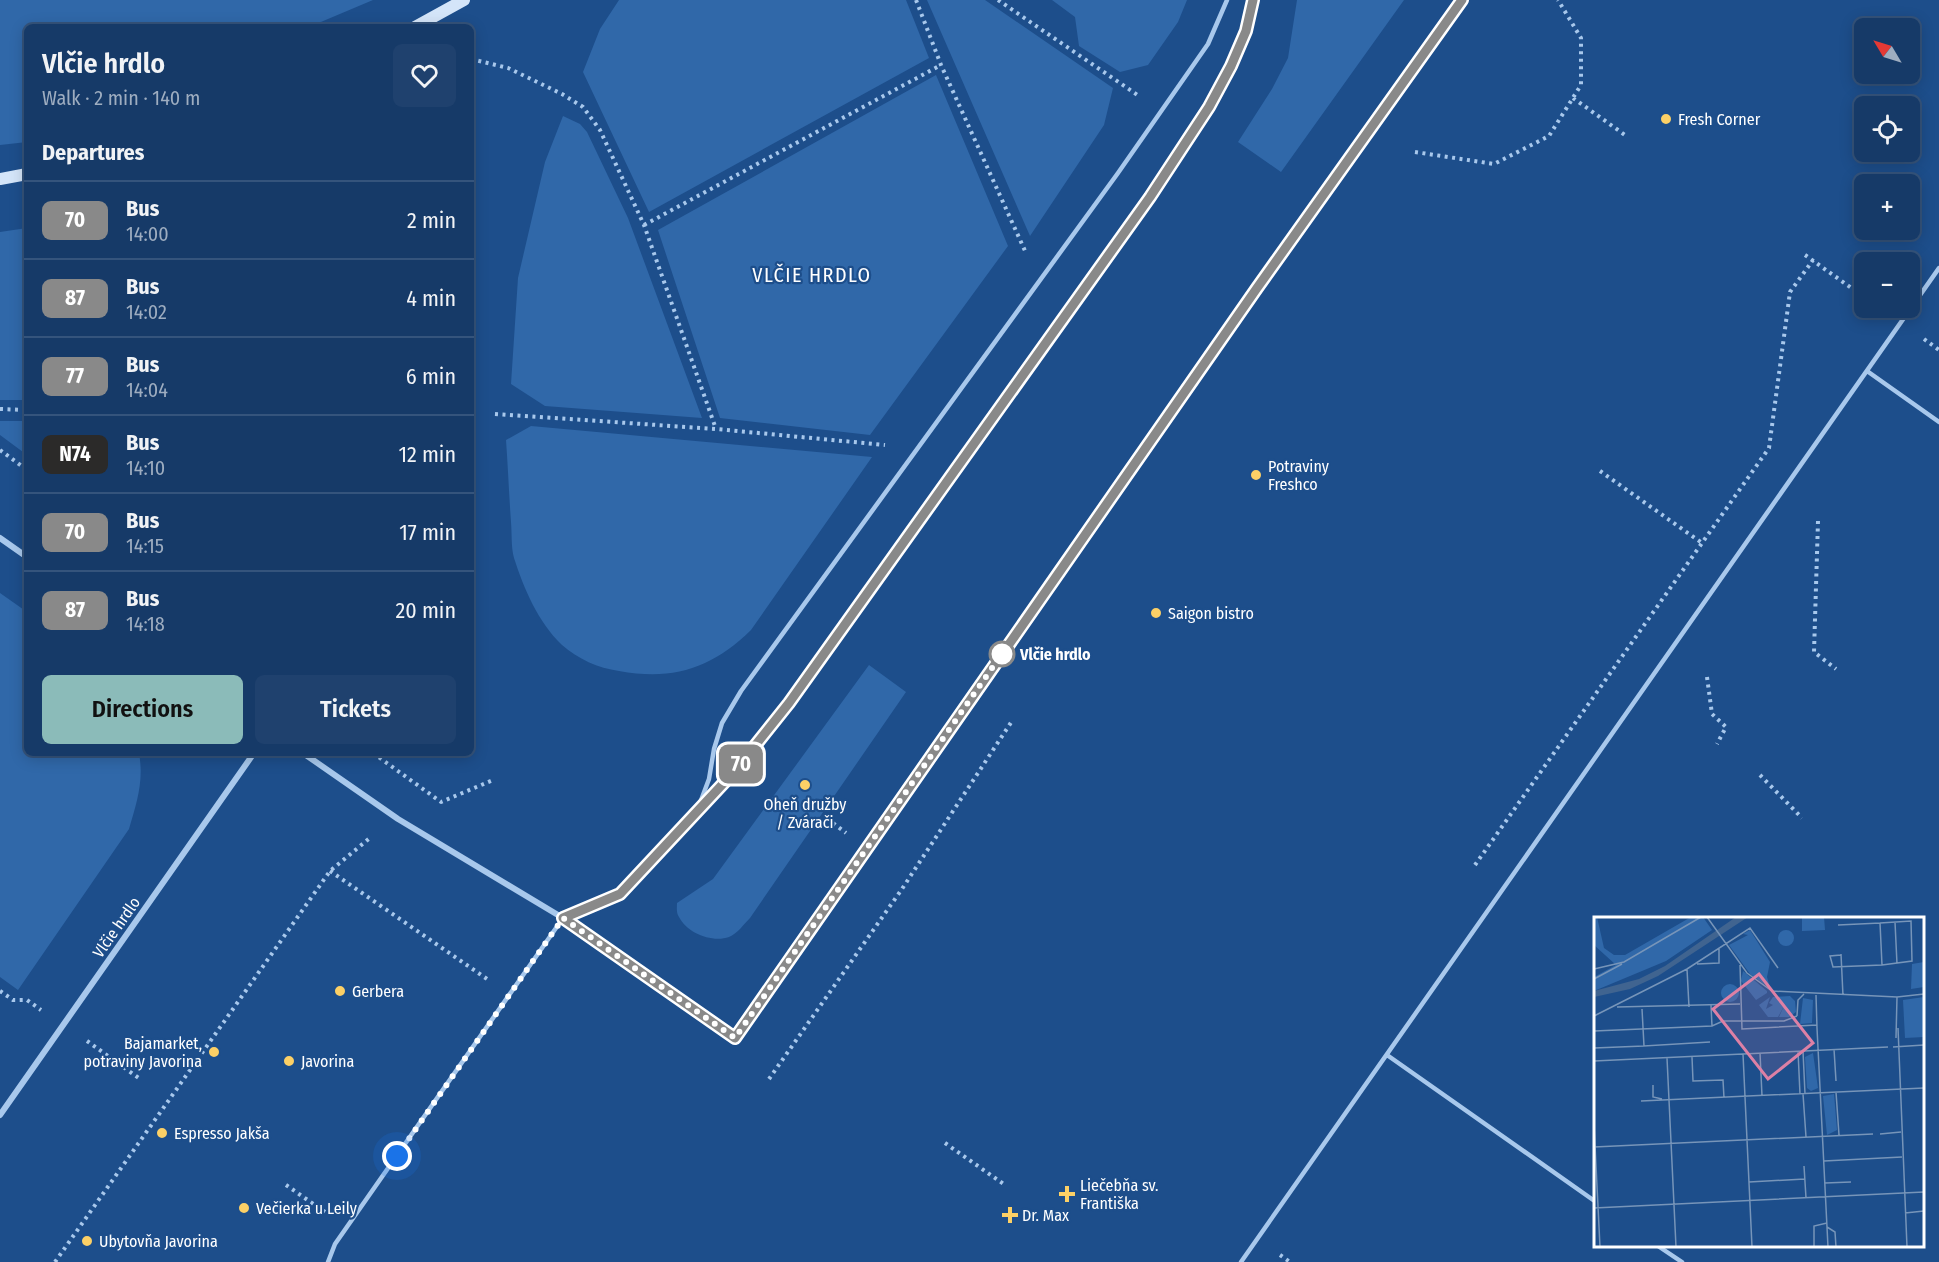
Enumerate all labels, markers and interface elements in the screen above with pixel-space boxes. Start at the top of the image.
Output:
north arrow [1854,18,1920,84]
map controls [1854,18,1920,318]
button: heart [393,44,456,107]
text: Vlčie hrdlo [42,47,165,80]
text: Walk · 2 min · 140 m [42,86,200,110]
button: locate [1854,96,1920,162]
place label: Fresh Corner [1678,110,1761,129]
marker: Fresh Corner [1659,112,1673,126]
text: Departures [42,139,144,166]
button: + [1854,174,1920,240]
text: Bus [126,195,159,222]
text: 70 [65,207,85,233]
text: 2 min [407,207,456,234]
text: 14:00 [126,222,169,246]
button: − [1854,252,1920,318]
district label: VLČIE HRDLO [752,263,872,287]
text: Bus [126,273,159,300]
text: 87 [65,285,85,311]
text: 4 min [406,285,456,312]
text: 14:02 [126,300,167,324]
text: Bus [126,351,159,378]
text: 77 [66,363,84,389]
text: 6 min [406,363,456,390]
text: 14:04 [126,378,168,402]
text: Bus [126,429,159,456]
text: N74 [59,441,91,467]
text: 12 min [398,441,456,468]
text: 14:10 [126,456,165,480]
place label: Potraviny Freshco [1268,457,1330,494]
marker: Potraviny Freshco [1249,468,1263,482]
text: Bus [126,507,159,534]
text: 70 [65,519,85,545]
text: 17 min [399,519,456,546]
text: 14:15 [126,534,164,558]
text: Bus [126,585,159,612]
text: 87 [65,597,85,623]
text: 20 min [396,597,456,624]
place label: Saigon bistro [1168,604,1254,623]
marker: Saigon bistro [1149,606,1163,620]
text: 14:18 [126,612,165,636]
marker: Vlčie hrdlo [989,641,1015,667]
place label: Vlčie hrdlo [1019,645,1091,664]
button: Directions [42,675,243,744]
button: Tickets [255,675,456,744]
line badge: 70 [714,744,768,783]
text: 70 [731,751,751,777]
marker: Oheň družby / Zvárači [798,778,812,792]
place label: Oheň družby / Zvárači [763,795,847,832]
street label: Vlčie hrdlo [89,893,144,961]
inset map [1594,917,1924,1247]
place label: Gerbera [352,982,404,1001]
marker: Gerbera [333,984,347,998]
place label: Bajamarket, potraviny Javorina [83,1034,202,1071]
marker: Bajamarket, potraviny Javorina [207,1045,221,1059]
place label: Javorina [301,1052,354,1071]
marker: Javorina [282,1054,296,1068]
place label: Espresso Jakša [174,1124,270,1143]
marker: Espresso Jakša [155,1126,169,1140]
your location [382,1141,412,1171]
place label: Liečebňa sv. Františka [1080,1176,1159,1213]
marker: Liečebňa sv. Františka [1058,1185,1076,1203]
place label: Večierka u Leily [256,1199,358,1218]
marker: Večierka u Leily [237,1201,251,1215]
place label: Dr. Max [1022,1206,1069,1225]
marker: Dr. Max [1003,1208,1017,1222]
place label: Ubytovňa Javorina [99,1232,218,1251]
marker: Ubytovňa Javorina [80,1234,94,1248]

